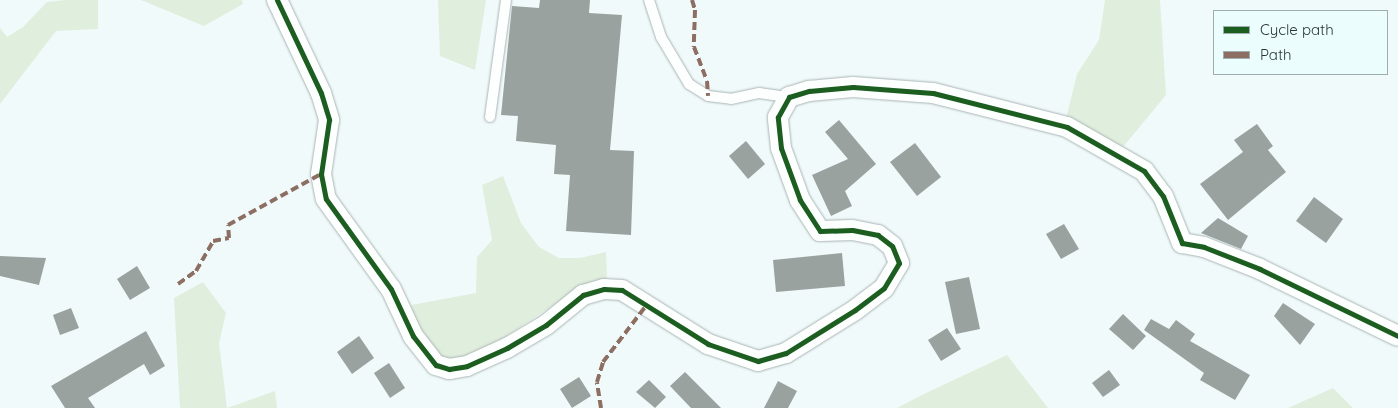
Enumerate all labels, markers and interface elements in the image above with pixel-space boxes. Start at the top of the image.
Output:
legend [1213,10,1388,75]
text: Cycle path [1260,20,1334,39]
text: Path [1260,45,1292,64]

